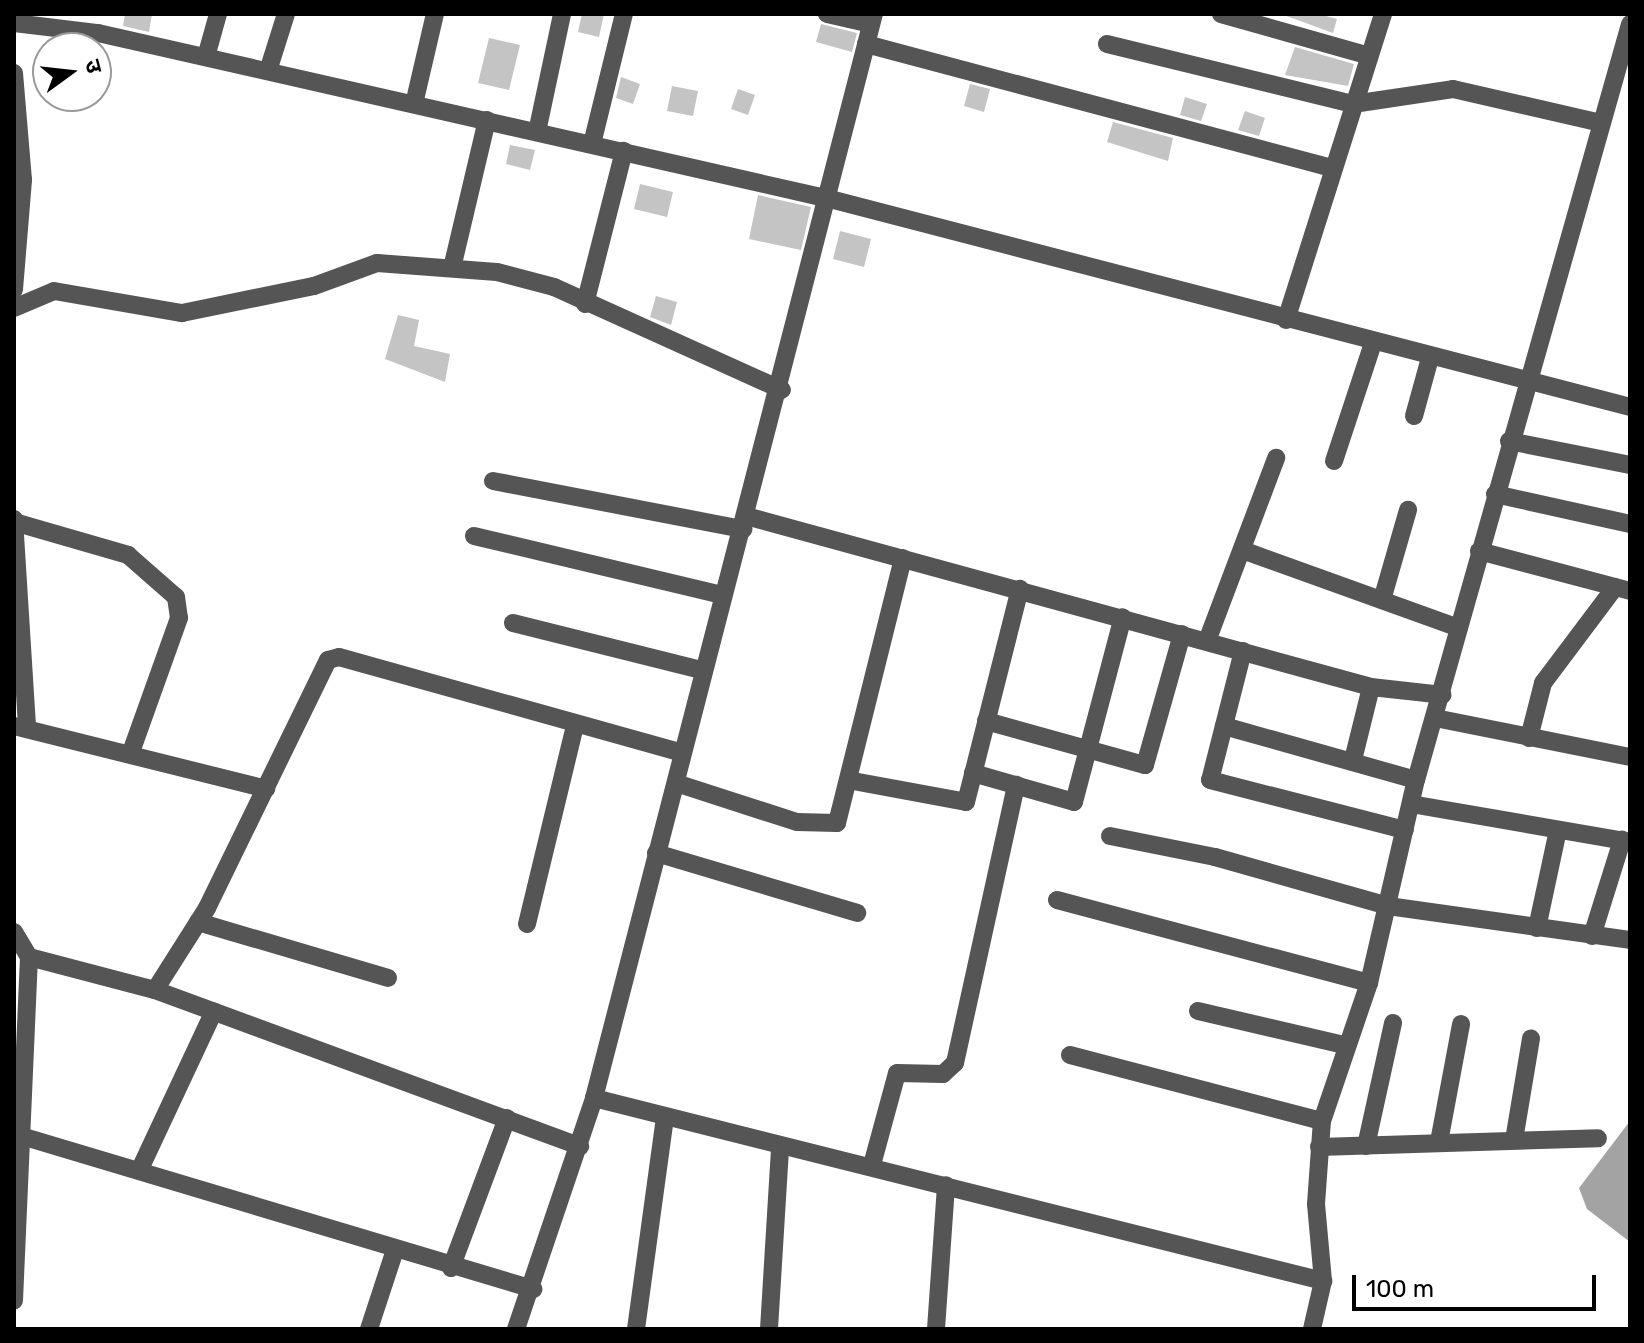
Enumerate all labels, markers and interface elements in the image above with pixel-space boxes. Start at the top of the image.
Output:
north arrow [32,32,112,112]
text: उ [79,56,108,76]
scale bar [1356,1259,1600,1309]
text: 100 m [1366,1275,1434,1303]

